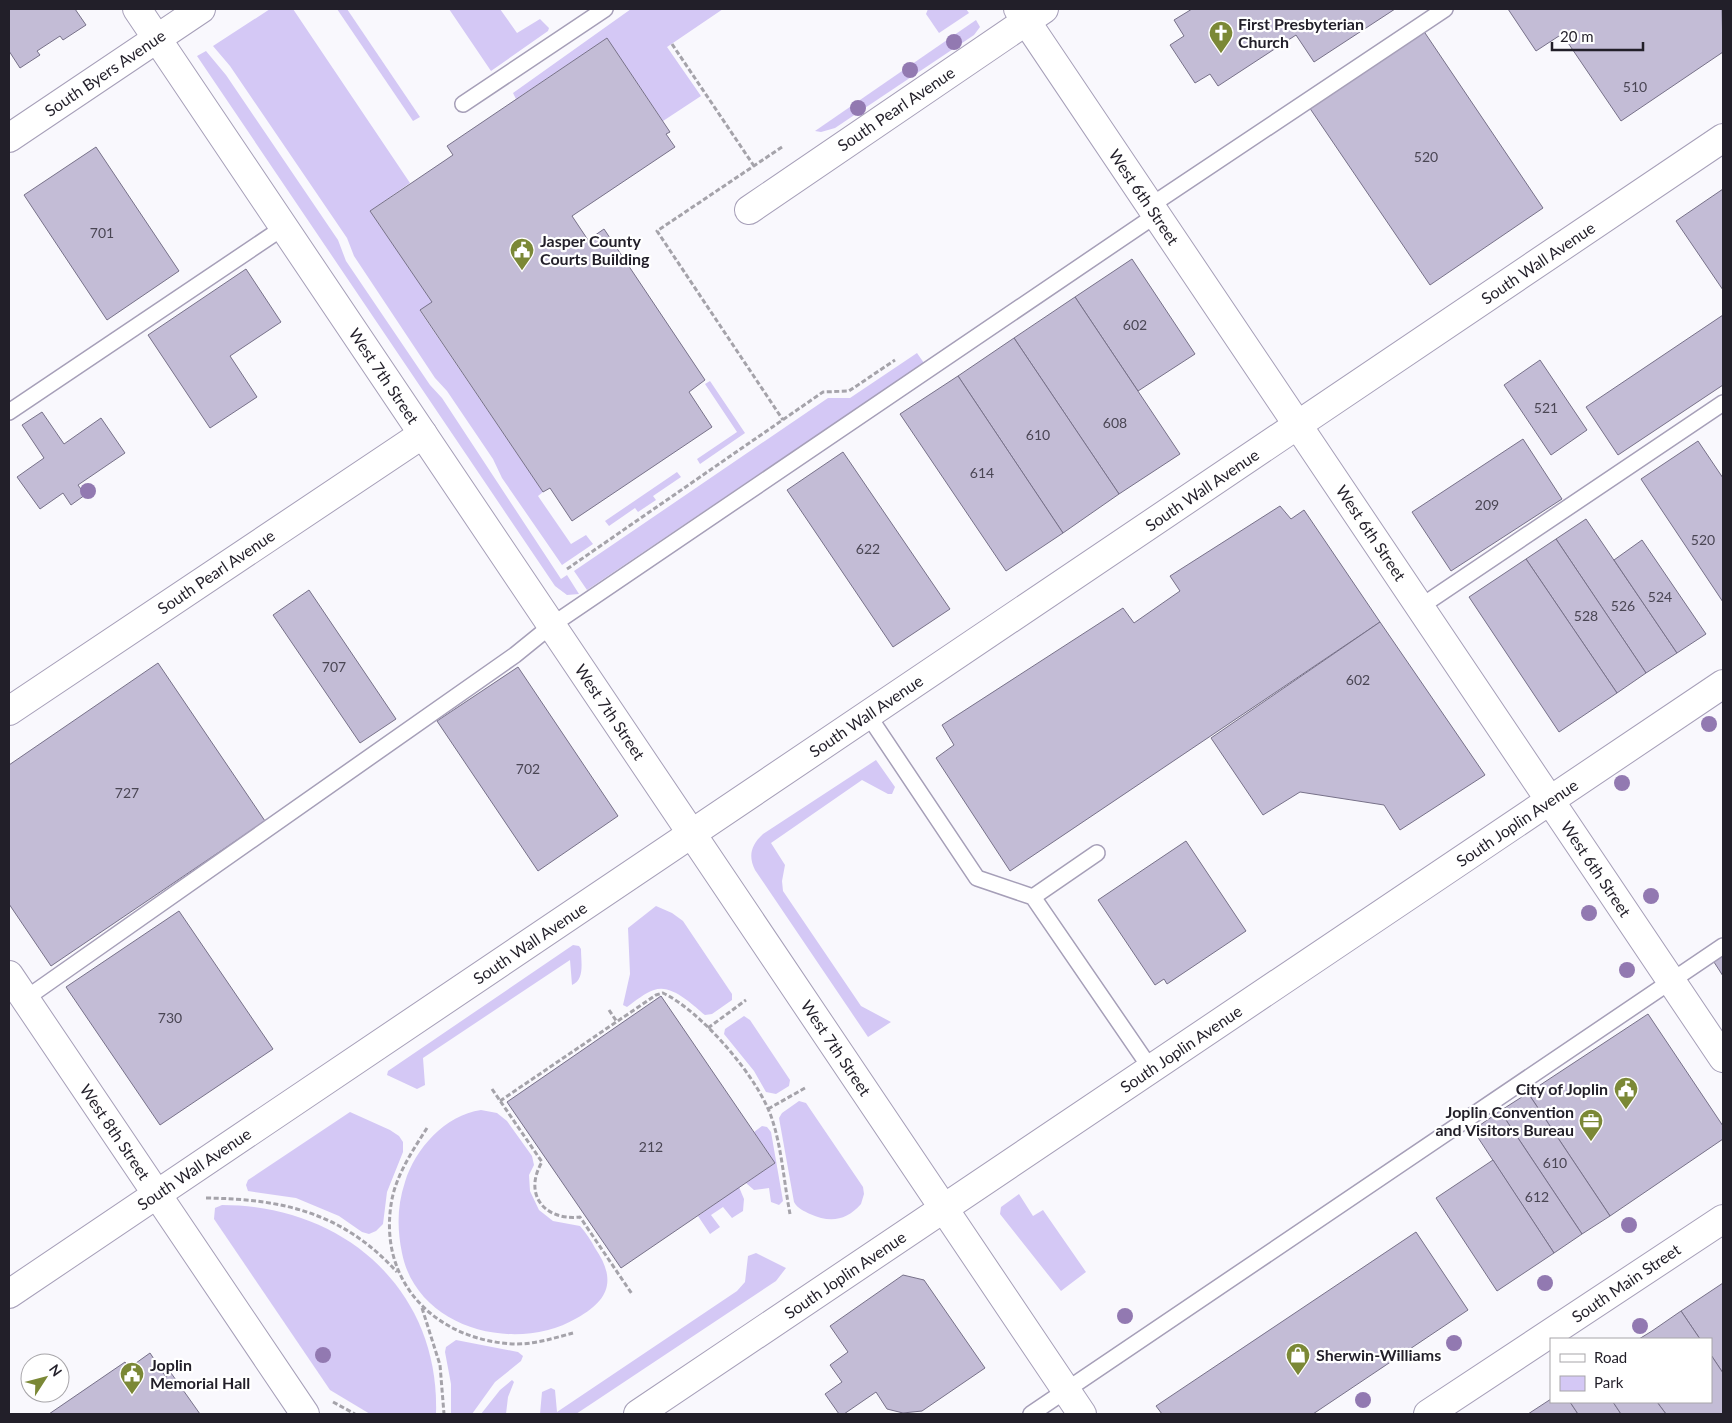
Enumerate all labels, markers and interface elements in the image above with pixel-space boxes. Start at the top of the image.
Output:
place label: First Presbyterian Church [1238,14,1364,51]
church icon: First Presbyterian Church [1208,20,1234,54]
scale bar [1552,20,1643,52]
street label: South Byers Avenue [41,25,169,120]
text: 20 m [1560,27,1594,45]
street label: South Pearl Avenue [834,62,958,155]
house number: 510 [1623,78,1647,95]
street label: West 6th Street [1105,145,1183,248]
house number: 520 [1414,148,1438,165]
street label: South Wall Avenue [1477,218,1598,308]
house number: 701 [90,224,114,241]
place label: Jasper County Courts Building [540,231,650,268]
public building icon: Jasper County Courts Building [509,237,535,271]
house number: 602 [1123,316,1147,333]
street label: West 7th Street [345,324,423,427]
house number: 521 [1534,399,1558,416]
house number: 608 [1103,414,1127,431]
house number: 610 [1026,426,1050,443]
street label: South Wall Avenue [1141,445,1262,535]
house number: 614 [970,464,994,481]
street label: West 6th Street [1332,481,1410,584]
house number: 209 [1475,496,1499,513]
street label: South Pearl Avenue [154,525,278,618]
house number: 520 [1691,531,1715,548]
house number: 622 [856,540,880,557]
house number: 524 [1648,588,1672,605]
house number: 526 [1611,597,1635,614]
house number: 528 [1574,607,1598,624]
house number: 707 [322,658,346,675]
street label: West 7th Street [571,660,649,763]
street label: South Wall Avenue [805,671,926,761]
house number: 602 [1346,671,1370,688]
house number: 702 [516,760,540,777]
street label: South Joplin Avenue [1452,775,1581,870]
house number: 727 [115,784,139,801]
street label: West 6th Street [1557,817,1635,920]
street label: South Wall Avenue [469,898,590,988]
street label: West 7th Street [797,996,875,1099]
street label: South Joplin Avenue [1116,1001,1245,1096]
house number: 730 [158,1009,182,1026]
public building icon: City of Joplin [1613,1076,1639,1110]
place label: City of Joplin [1516,1079,1608,1098]
street label: West 8th Street [76,1080,154,1183]
place label: Joplin Convention and Visitors Bureau [1435,1102,1574,1139]
office icon: Joplin Convention and Visitors Bureau [1578,1108,1604,1142]
street label: South Wall Avenue [133,1124,254,1214]
house number: 212 [639,1138,663,1155]
house number: 610 [1543,1154,1567,1171]
house number: 612 [1525,1188,1549,1205]
street label: South Joplin Avenue [780,1227,909,1322]
street label: South Main Street [1568,1239,1684,1326]
legend [1550,1338,1712,1403]
shop icon: Sherwin-Williams [1285,1342,1311,1376]
place label: Sherwin-Williams [1316,1345,1441,1364]
text: Road [1594,1348,1627,1366]
north arrow [20,1353,70,1403]
place label: Joplin Memorial Hall [150,1355,250,1392]
text: N [46,1361,66,1379]
public building icon: Joplin Memorial Hall [119,1361,145,1395]
text: Park [1594,1373,1624,1391]

